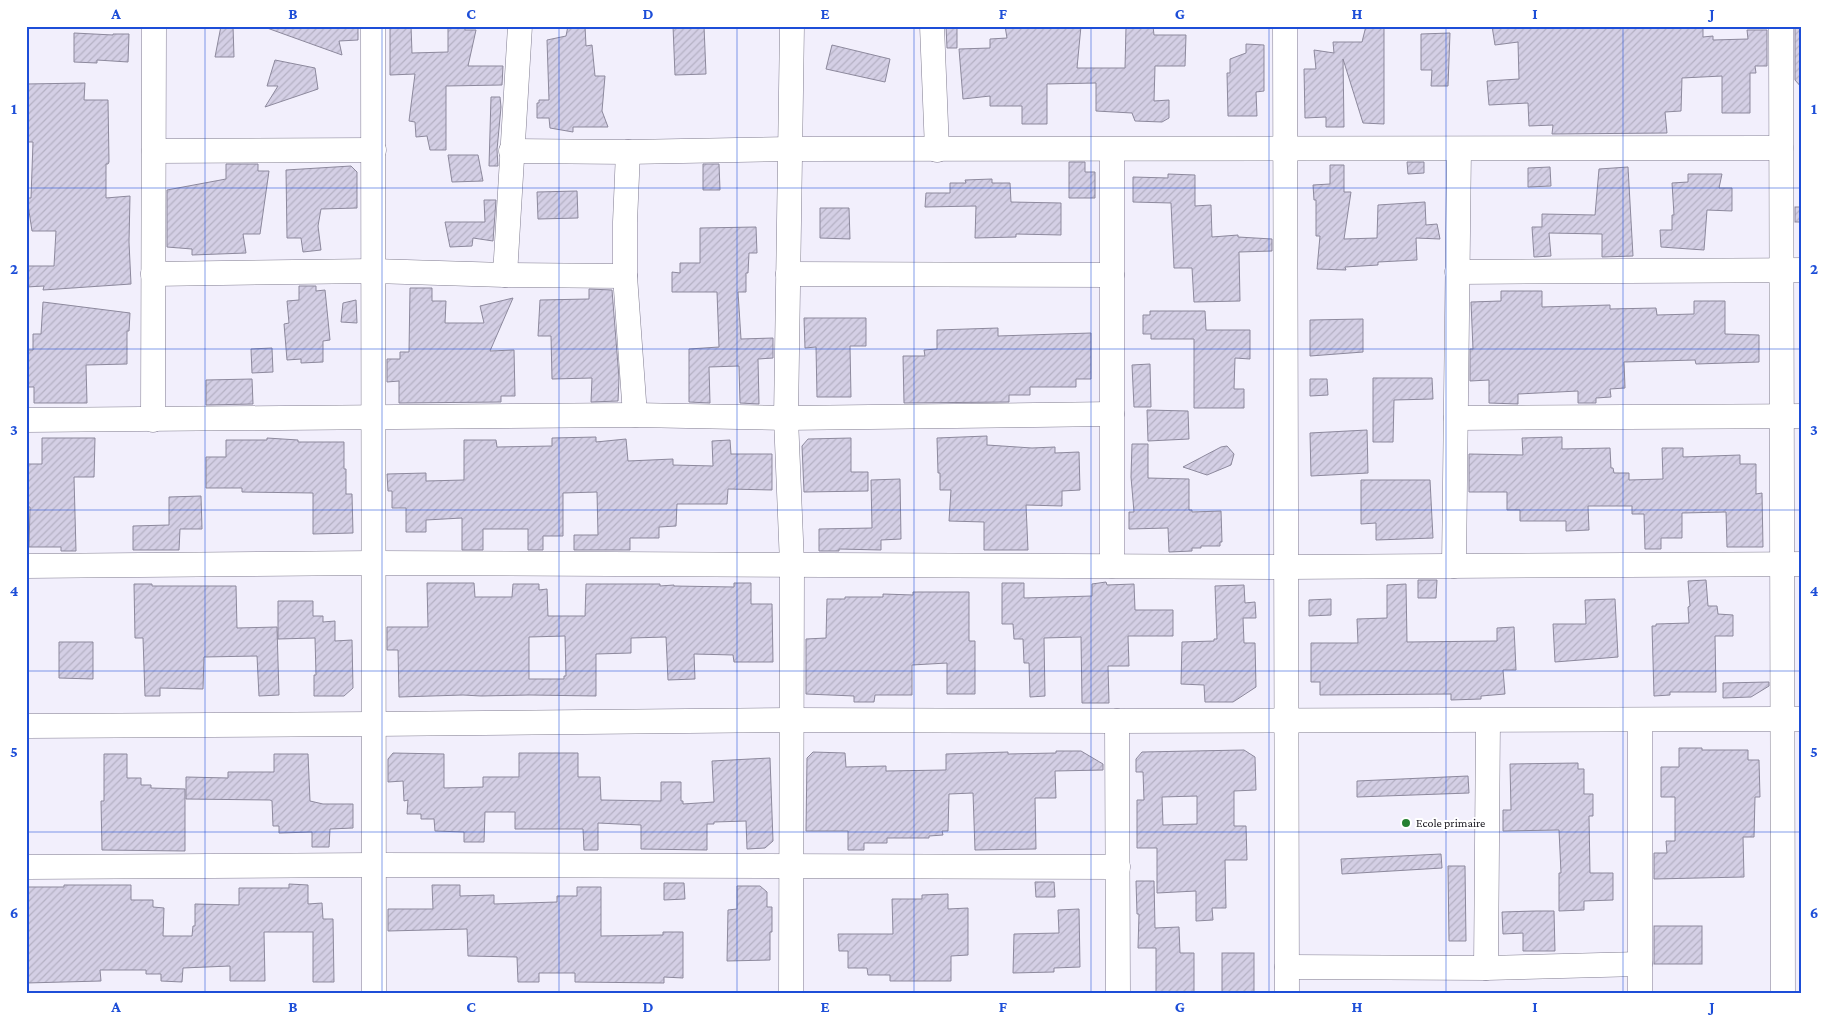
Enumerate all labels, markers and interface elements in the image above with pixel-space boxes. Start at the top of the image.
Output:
text: A [110,5,121,22]
text: B [288,5,298,22]
text: C [466,5,476,22]
text: D [642,5,654,22]
text: E [820,5,830,22]
text: F [999,5,1008,22]
text: G [1175,5,1185,22]
text: H [1352,5,1363,22]
text: I [1532,5,1538,22]
text: J [1707,5,1715,22]
text: 1 [11,100,17,117]
text: 1 [1811,100,1817,117]
text: 2 [10,260,18,277]
text: 2 [1810,260,1818,277]
text: 3 [10,421,18,438]
text: 3 [1810,421,1818,438]
text: 4 [10,582,19,599]
text: 4 [1810,582,1819,599]
text: 5 [10,743,18,760]
text: 5 [1810,743,1818,760]
place label: Ecole primaire [1416,816,1485,830]
marker: Ecole primaire [1400,817,1412,829]
text: 6 [10,904,18,921]
text: 6 [1810,904,1818,921]
text: A [110,998,121,1015]
text: B [288,998,298,1015]
text: C [466,998,476,1015]
text: D [642,998,654,1015]
text: E [820,998,830,1015]
text: F [999,998,1008,1015]
text: G [1175,998,1185,1015]
text: H [1352,998,1363,1015]
text: I [1532,998,1538,1015]
text: J [1707,998,1715,1015]

